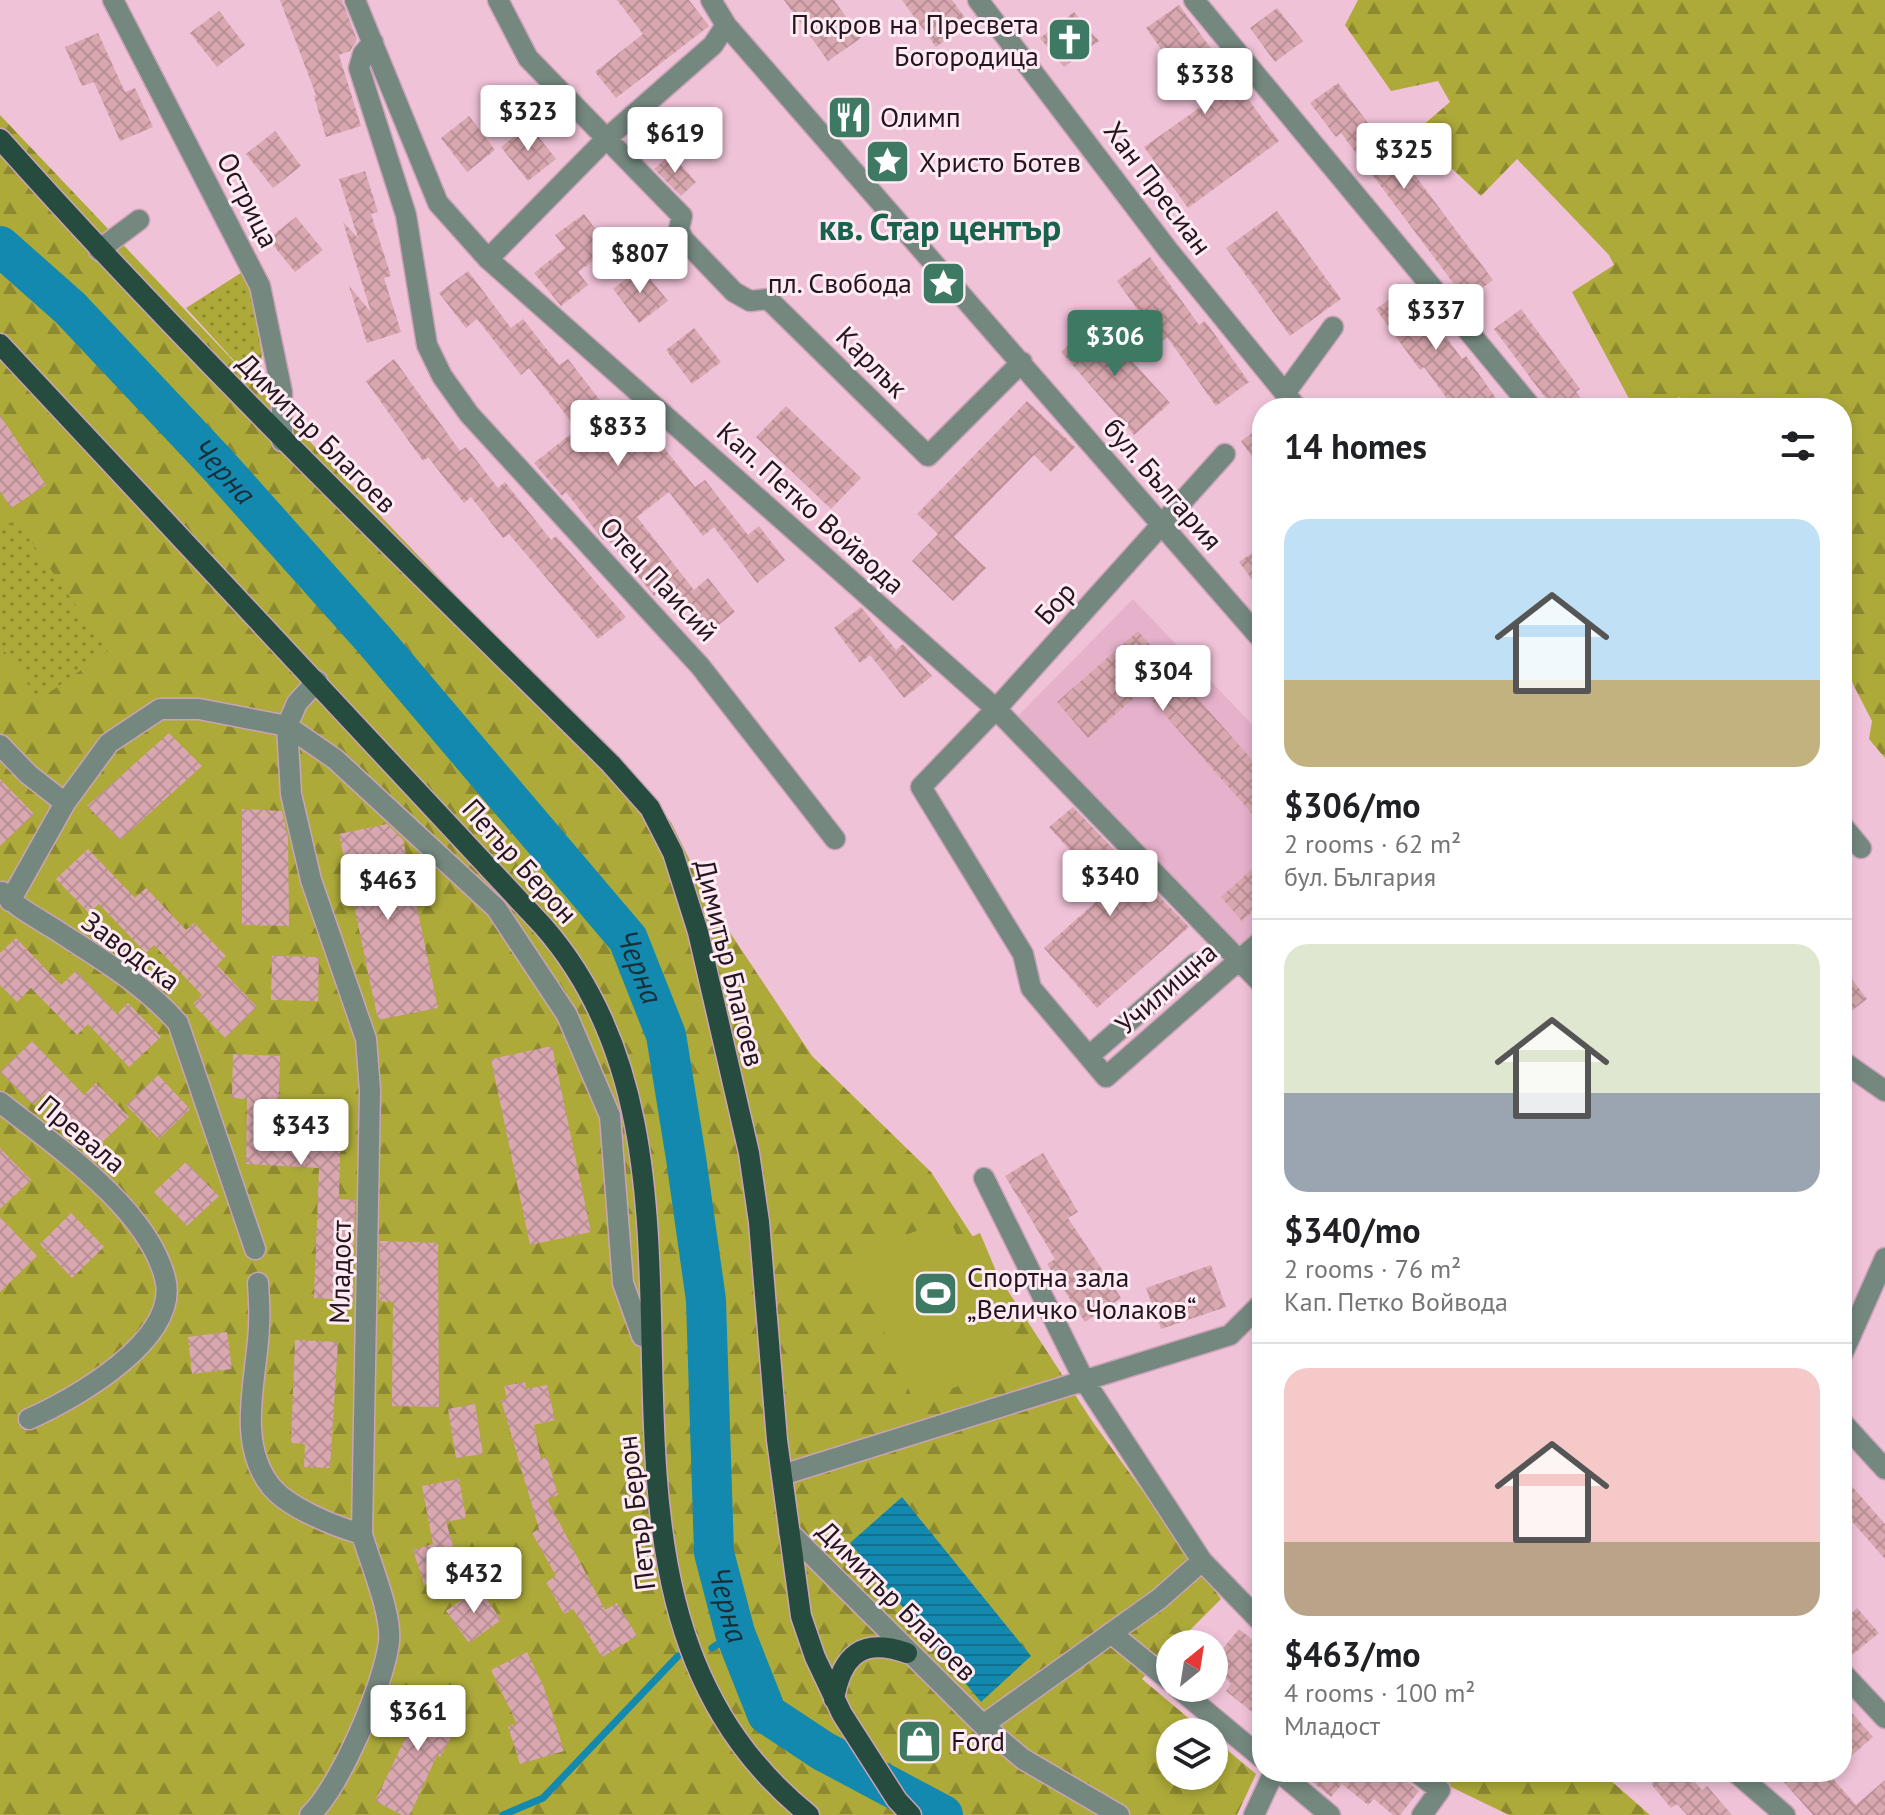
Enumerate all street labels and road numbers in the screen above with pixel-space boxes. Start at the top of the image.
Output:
street label: Хан Пресиан [1096,113,1221,262]
street label: Острица [209,146,288,254]
street label: Карлък [828,318,917,406]
street label: Димитър Благоев [229,345,405,521]
street label: бул. България [1096,410,1231,558]
street label: Кап. Петко Войвода [709,413,913,602]
street label: Отец Паисий [592,508,727,649]
street label: Бор [1026,573,1084,632]
street label: Петър Берон [454,790,586,931]
street label: Димитър Благоев [687,856,774,1070]
street label: Заводска [75,902,188,999]
street label: Училищна [1107,933,1224,1042]
street label: Превала [31,1086,134,1181]
street label: Младост [320,1219,359,1324]
street label: Петър Берон [608,1433,663,1593]
street label: Димитър Благоев [809,1513,985,1689]

